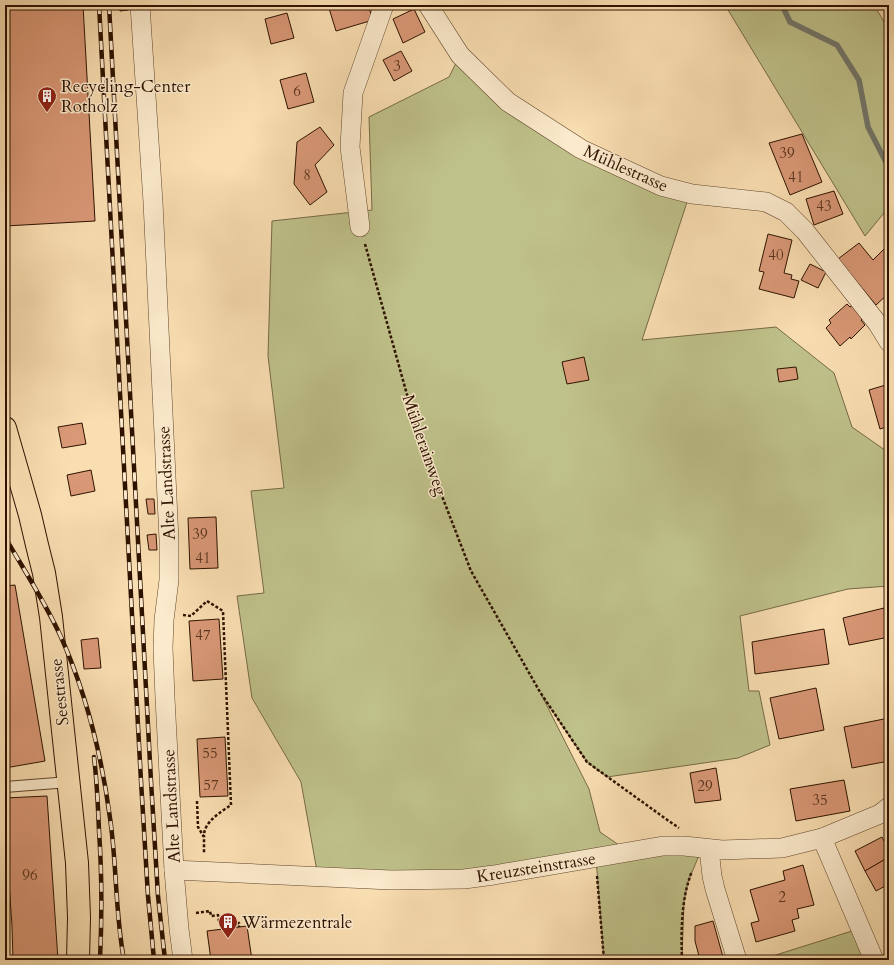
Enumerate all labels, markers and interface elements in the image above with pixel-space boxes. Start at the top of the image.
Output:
house number: 3 [393,56,401,76]
place label: Recycling-Center Rotholz [61,75,191,118]
house number: 6 [293,81,301,101]
building icon: Recycling-Center Rotholz [36,85,58,113]
street label: Mühlestrasse [580,140,672,197]
house number: 39 [779,143,795,163]
house number: 8 [303,165,311,185]
house number: 41 [788,167,804,187]
house number: 43 [816,196,832,216]
house number: 40 [768,245,784,265]
street label: Mühlerainweg [396,392,453,499]
street label: Alte Landstrasse [152,425,181,541]
house number: 39 [192,524,208,544]
house number: 41 [195,548,211,568]
house number: 47 [195,625,211,645]
street label: Seestrasse [45,657,74,727]
house number: 55 [202,743,218,763]
street label: Alte Landstrasse [157,748,186,864]
house number: 57 [203,775,219,795]
house number: 29 [697,776,713,796]
house number: 35 [812,790,828,810]
street label: Kreuzsteinstrasse [475,847,597,888]
house number: 96 [22,865,38,885]
house number: 2 [778,887,786,907]
building icon: Wärmezentrale [217,911,239,939]
place label: Wärmezentrale [241,911,353,934]

